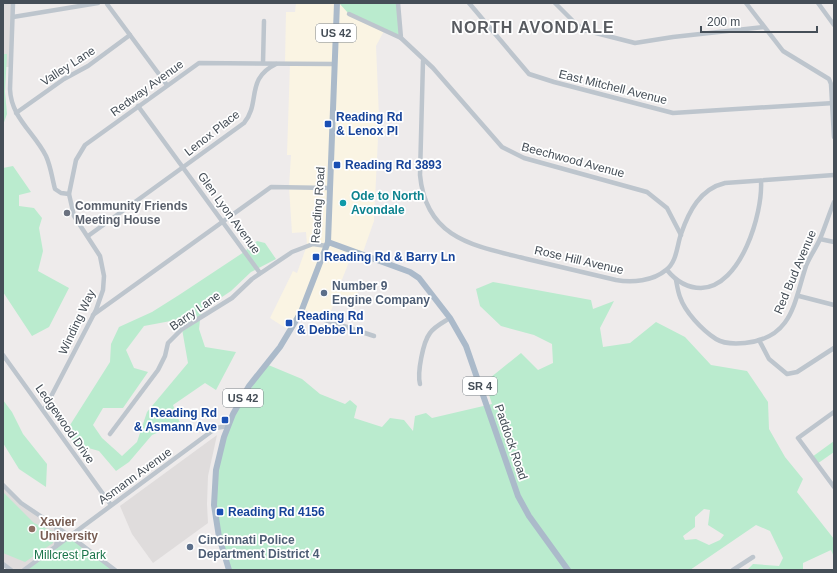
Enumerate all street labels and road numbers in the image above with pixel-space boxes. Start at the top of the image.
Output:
road number: US 42 [316,24,356,42]
street label: Valley Lane [38,43,98,89]
street label: Redway Avenue [108,57,186,119]
street label: East Mitchell Avenue [557,67,669,107]
street label: Lenox Place [182,107,243,159]
street label: Beechwood Avenue [520,140,626,181]
street label: Reading Road [308,166,328,244]
street label: Glen Lyon Avenue [195,169,263,257]
street label: Red Bud Avenue [771,228,819,316]
street label: Rose Hill Avenue [533,243,625,277]
street label: Winding Way [56,287,98,357]
street label: Barry Lane [167,288,223,334]
road number: SR 4 [463,377,497,395]
street label: Ledgewood Drive [32,382,98,467]
road number: US 42 [223,389,263,407]
street label: Paddock Road [492,402,530,482]
street label: Asmann Avenue [96,445,175,507]

